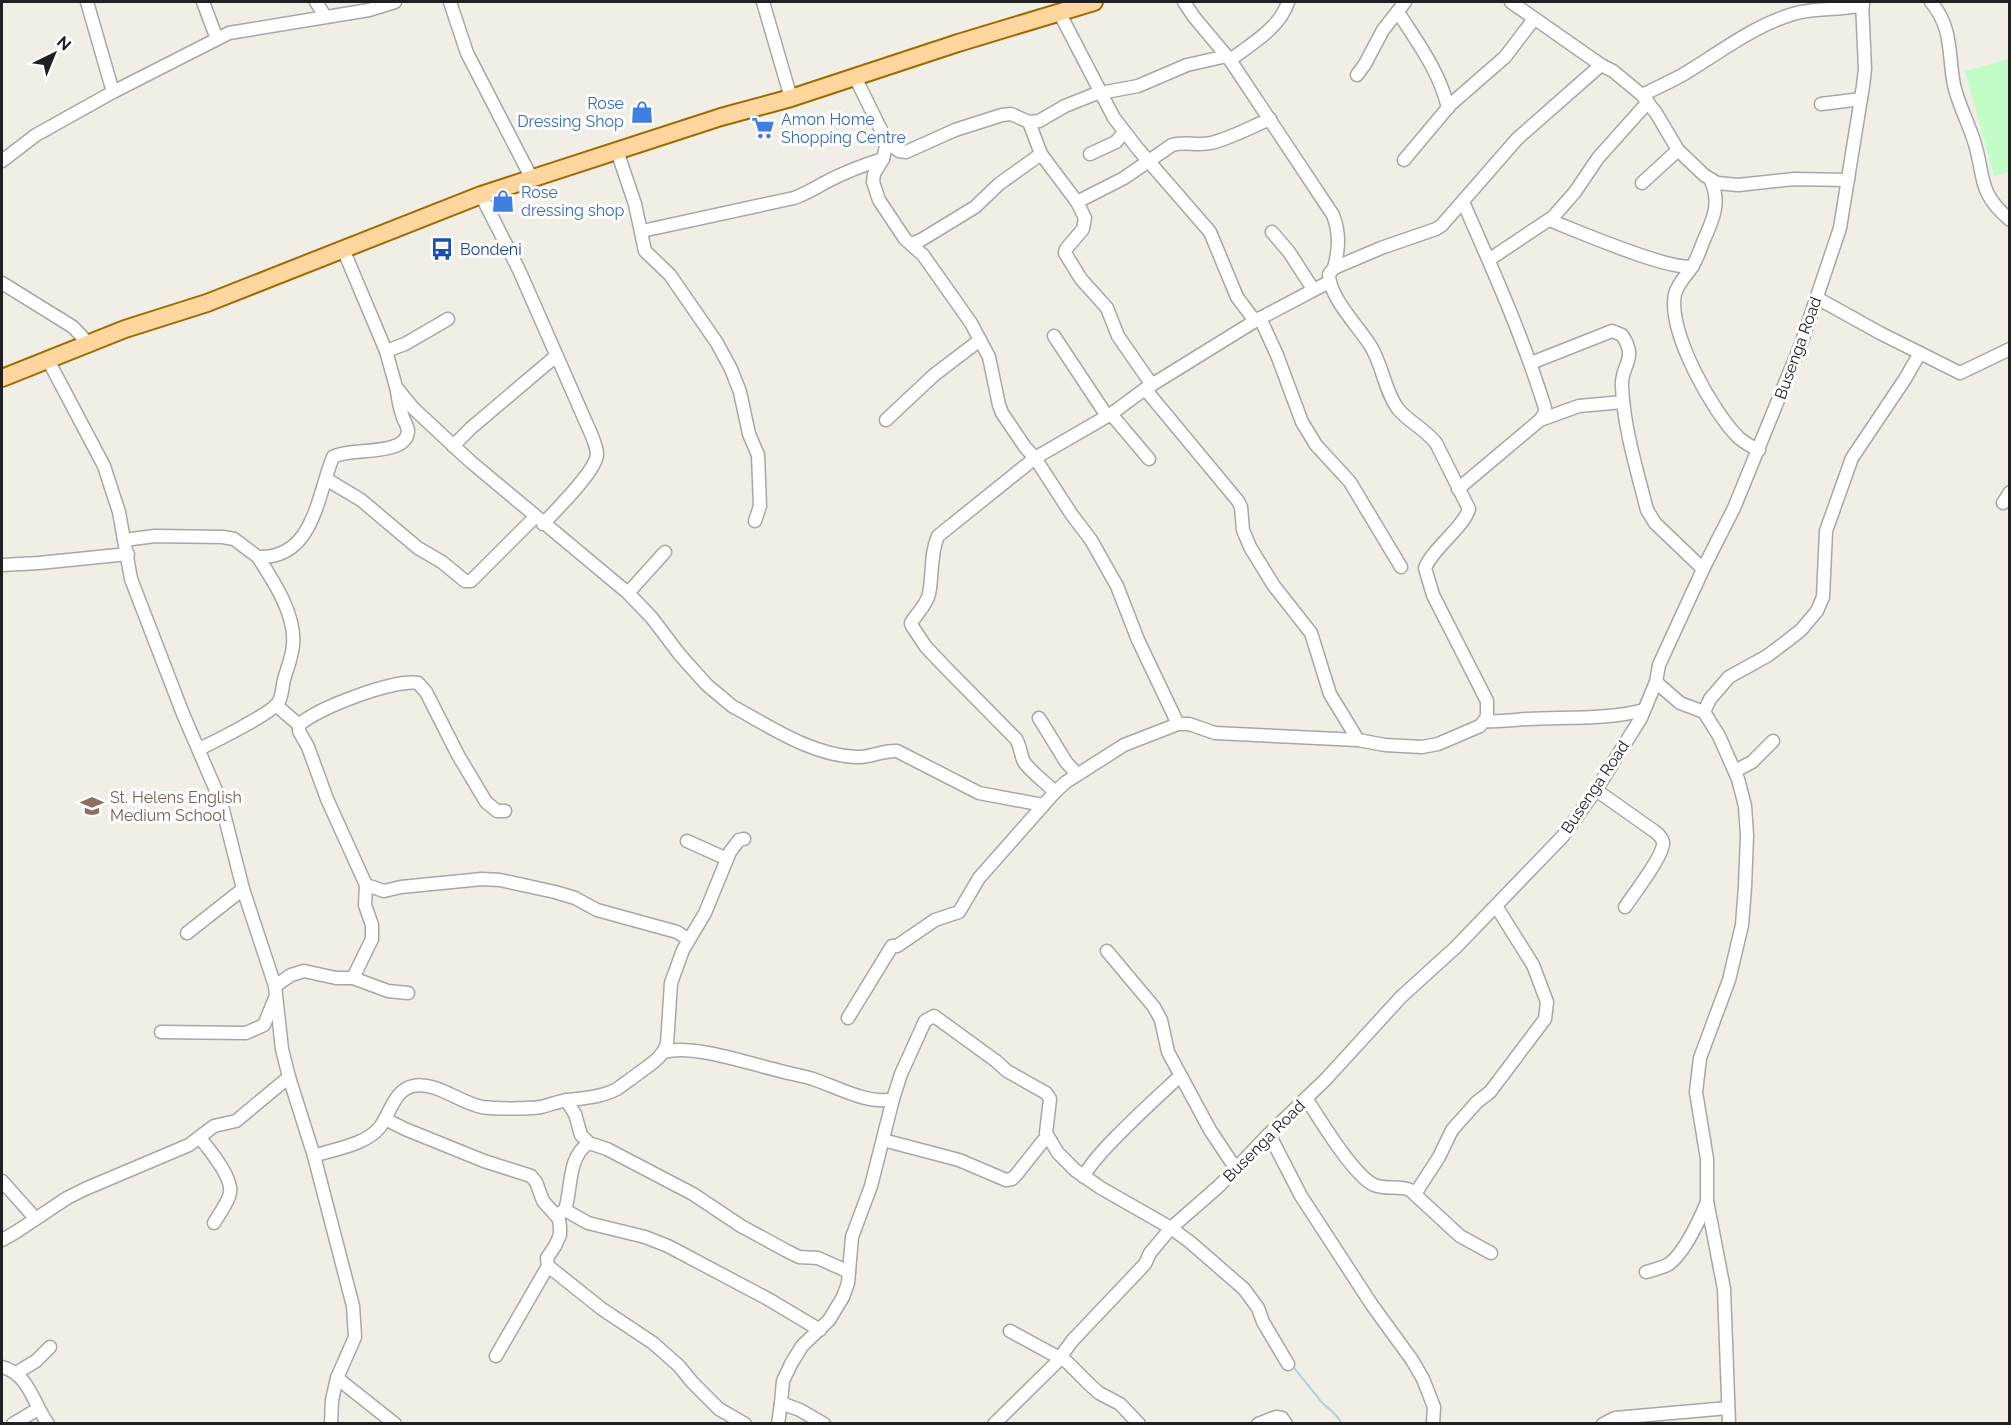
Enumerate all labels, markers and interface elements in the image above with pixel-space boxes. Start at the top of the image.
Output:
north arrow [24,24,84,84]
text: N [53,32,75,55]
place label: Rose Dressing Shop [517,94,624,131]
shop icon: Rose Dressing Shop [629,99,655,125]
place label: Amon Home Shopping Centre [781,110,906,147]
supermarket icon: Amon Home Shopping Centre [750,115,776,141]
place label: Rose dressing shop [521,183,625,220]
shop icon: Rose dressing shop [490,188,516,214]
bus stop icon: Bondeni [429,236,455,262]
place label: Bondeni [460,240,522,259]
street label: Busenga Road [1771,294,1825,402]
street label: Busenga Road [1557,737,1633,837]
place label: St. Helens English Medium School [110,788,242,825]
school or university icon: St. Helens English Medium School [79,793,105,819]
street label: Busenga Road [1219,1096,1309,1186]

